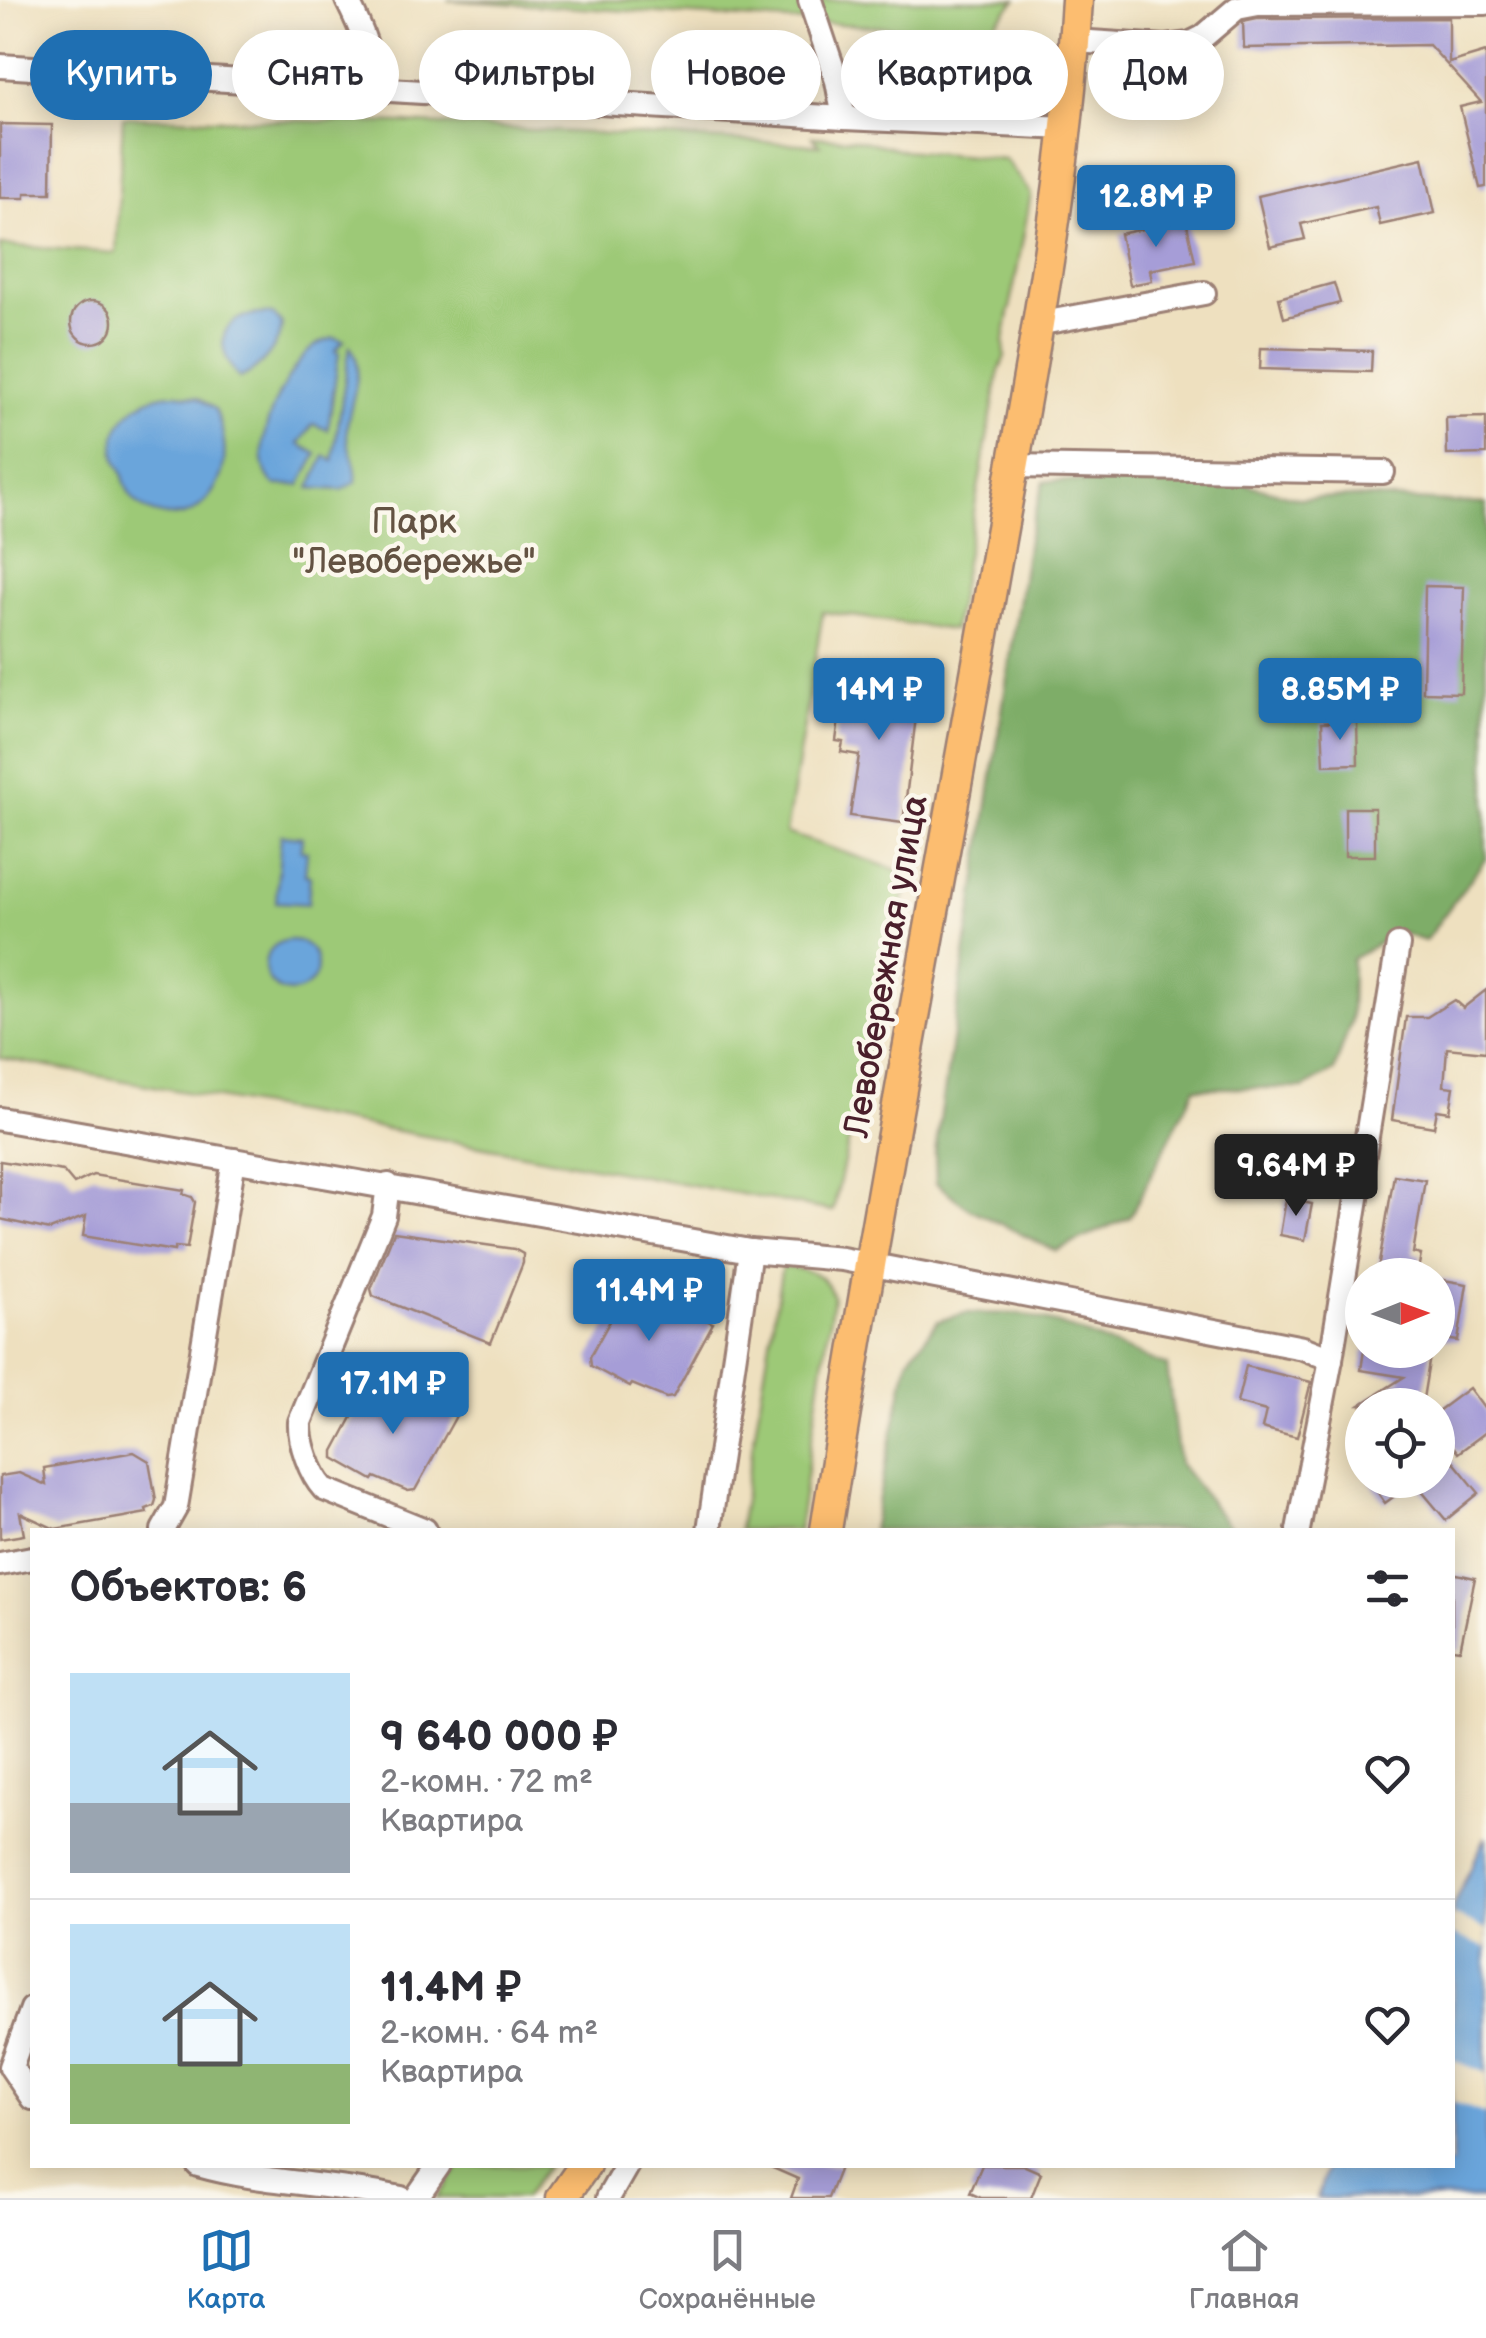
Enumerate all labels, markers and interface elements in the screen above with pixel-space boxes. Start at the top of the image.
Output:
chip: Купить [30,30,212,120]
chip: Снять [232,30,399,120]
chip: Фильтры [419,30,631,120]
chip: Новое [651,30,821,120]
chip: Квартира [841,30,1068,120]
chip: Дом [1088,30,1224,120]
pin: 12.8M ₽ [1064,165,1248,250]
text: 12.8M ₽ [1099,178,1213,217]
park label: Парк "Левобережье" [292,501,536,584]
pin: 14M ₽ [809,658,949,743]
pin: 8.85M ₽ [1248,658,1432,743]
text: 14M ₽ [835,671,923,710]
text: 8.85M ₽ [1281,671,1399,710]
street label: Левобережная улица [835,791,938,1142]
pin: 9.64M ₽ [1204,1134,1388,1219]
text: 9.64M ₽ [1237,1147,1355,1186]
north arrow [1345,1258,1455,1368]
map controls [1345,1258,1455,1498]
pin: 11.4M ₽ [557,1259,741,1344]
text: 11.4M ₽ [595,1272,703,1311]
pin: 17.1M ₽ [301,1352,485,1437]
text: 17.1M ₽ [340,1365,446,1404]
button: locate [1345,1388,1455,1498]
icon: filters [1360,1561,1415,1616]
text: Объектов: 6 [70,1563,307,1614]
text: 9 640 000 ₽ [380,1712,618,1763]
icon: home [150,1713,270,1833]
icon: heart [1360,1746,1415,1801]
text: 2-комн. · 72 m² [380,1763,593,1802]
text: Квартира [380,1802,523,1841]
text: 11.4M ₽ [380,1963,521,2014]
icon: home [150,1964,270,2084]
icon: heart [1360,1997,1415,2052]
text: 2-комн. · 64 m² [380,2014,598,2053]
text: Квартира [380,2053,523,2092]
tab: Карта [187,2223,265,2316]
tab: Сохранённые [639,2223,816,2316]
tab: Главная [1189,2223,1299,2316]

